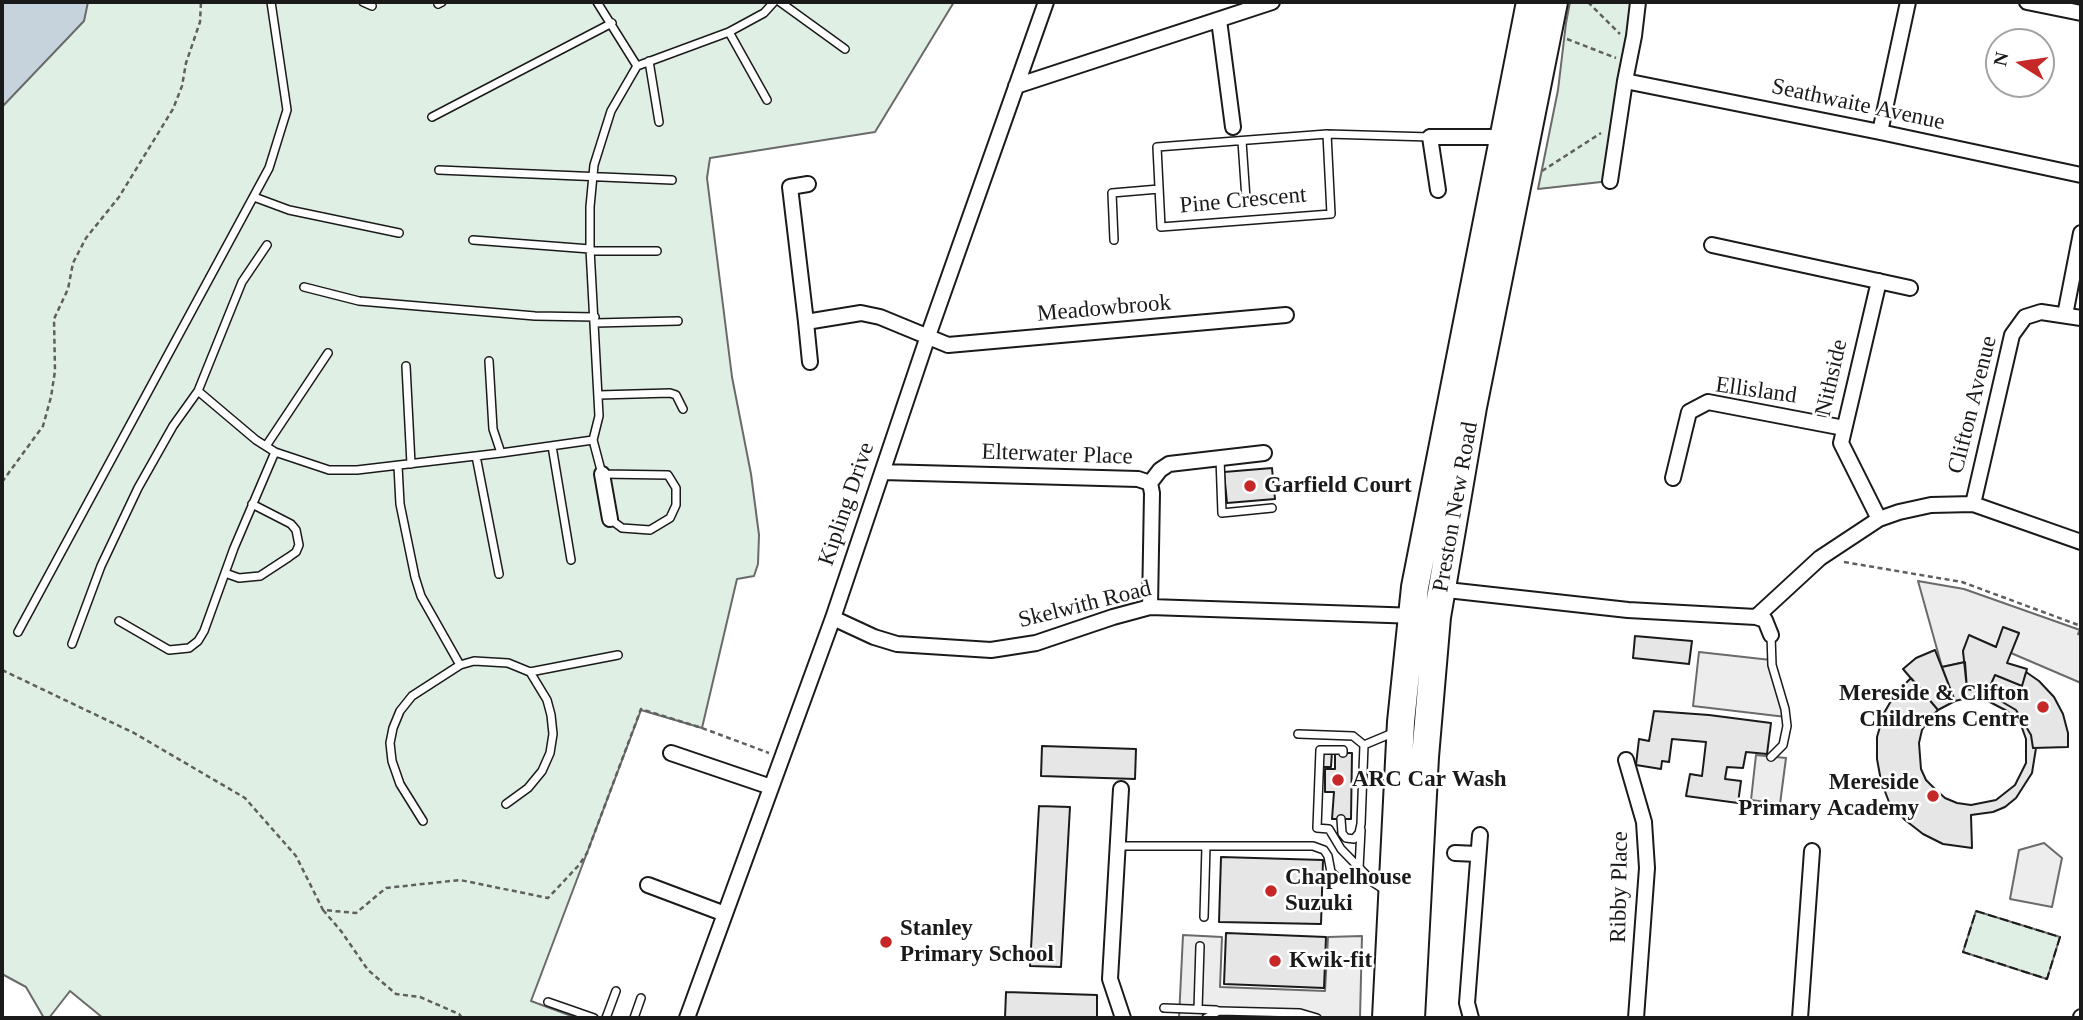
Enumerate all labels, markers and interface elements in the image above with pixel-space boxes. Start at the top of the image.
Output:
north arrow [1985,28,2055,98]
text: N [1989,50,2013,68]
street label: Seathwaite Avenue [1769,73,1947,137]
street label: Pine Crescent [1178,182,1308,220]
street label: Meadowbrook [1036,289,1172,329]
street label: Clifton Avenue [1943,333,2003,477]
street label: Nithside [1810,337,1854,419]
street label: Ellisland [1714,372,1798,410]
street label: Preston New Road [1427,420,1485,594]
street label: Kipling Drive [813,439,881,569]
street label: Elterwater Place [981,439,1133,471]
place label: Garfield Court [1264,472,1412,500]
marker: Garfield Court [1242,478,1258,494]
street label: Skelwith Road [1016,575,1154,635]
place label: Mereside & Clifton Childrens Centre [1839,680,2029,734]
marker: Mereside & Clifton Childrens Centre [2035,699,2051,715]
place label: ARC Car Wash [1352,766,1507,794]
place label: Mereside Primary Academy [1738,769,1919,823]
marker: ARC Car Wash [1330,772,1346,788]
marker: Mereside Primary Academy [1925,788,1941,804]
street label: Ribby Place [1605,831,1635,943]
place label: Chapelhouse Suzuki [1285,864,1412,918]
marker: Chapelhouse Suzuki [1263,883,1279,899]
place label: Stanley Primary School [900,915,1054,969]
marker: Stanley Primary School [878,934,894,950]
place label: Kwik-fit [1289,947,1372,975]
marker: Kwik-fit [1267,953,1283,969]

